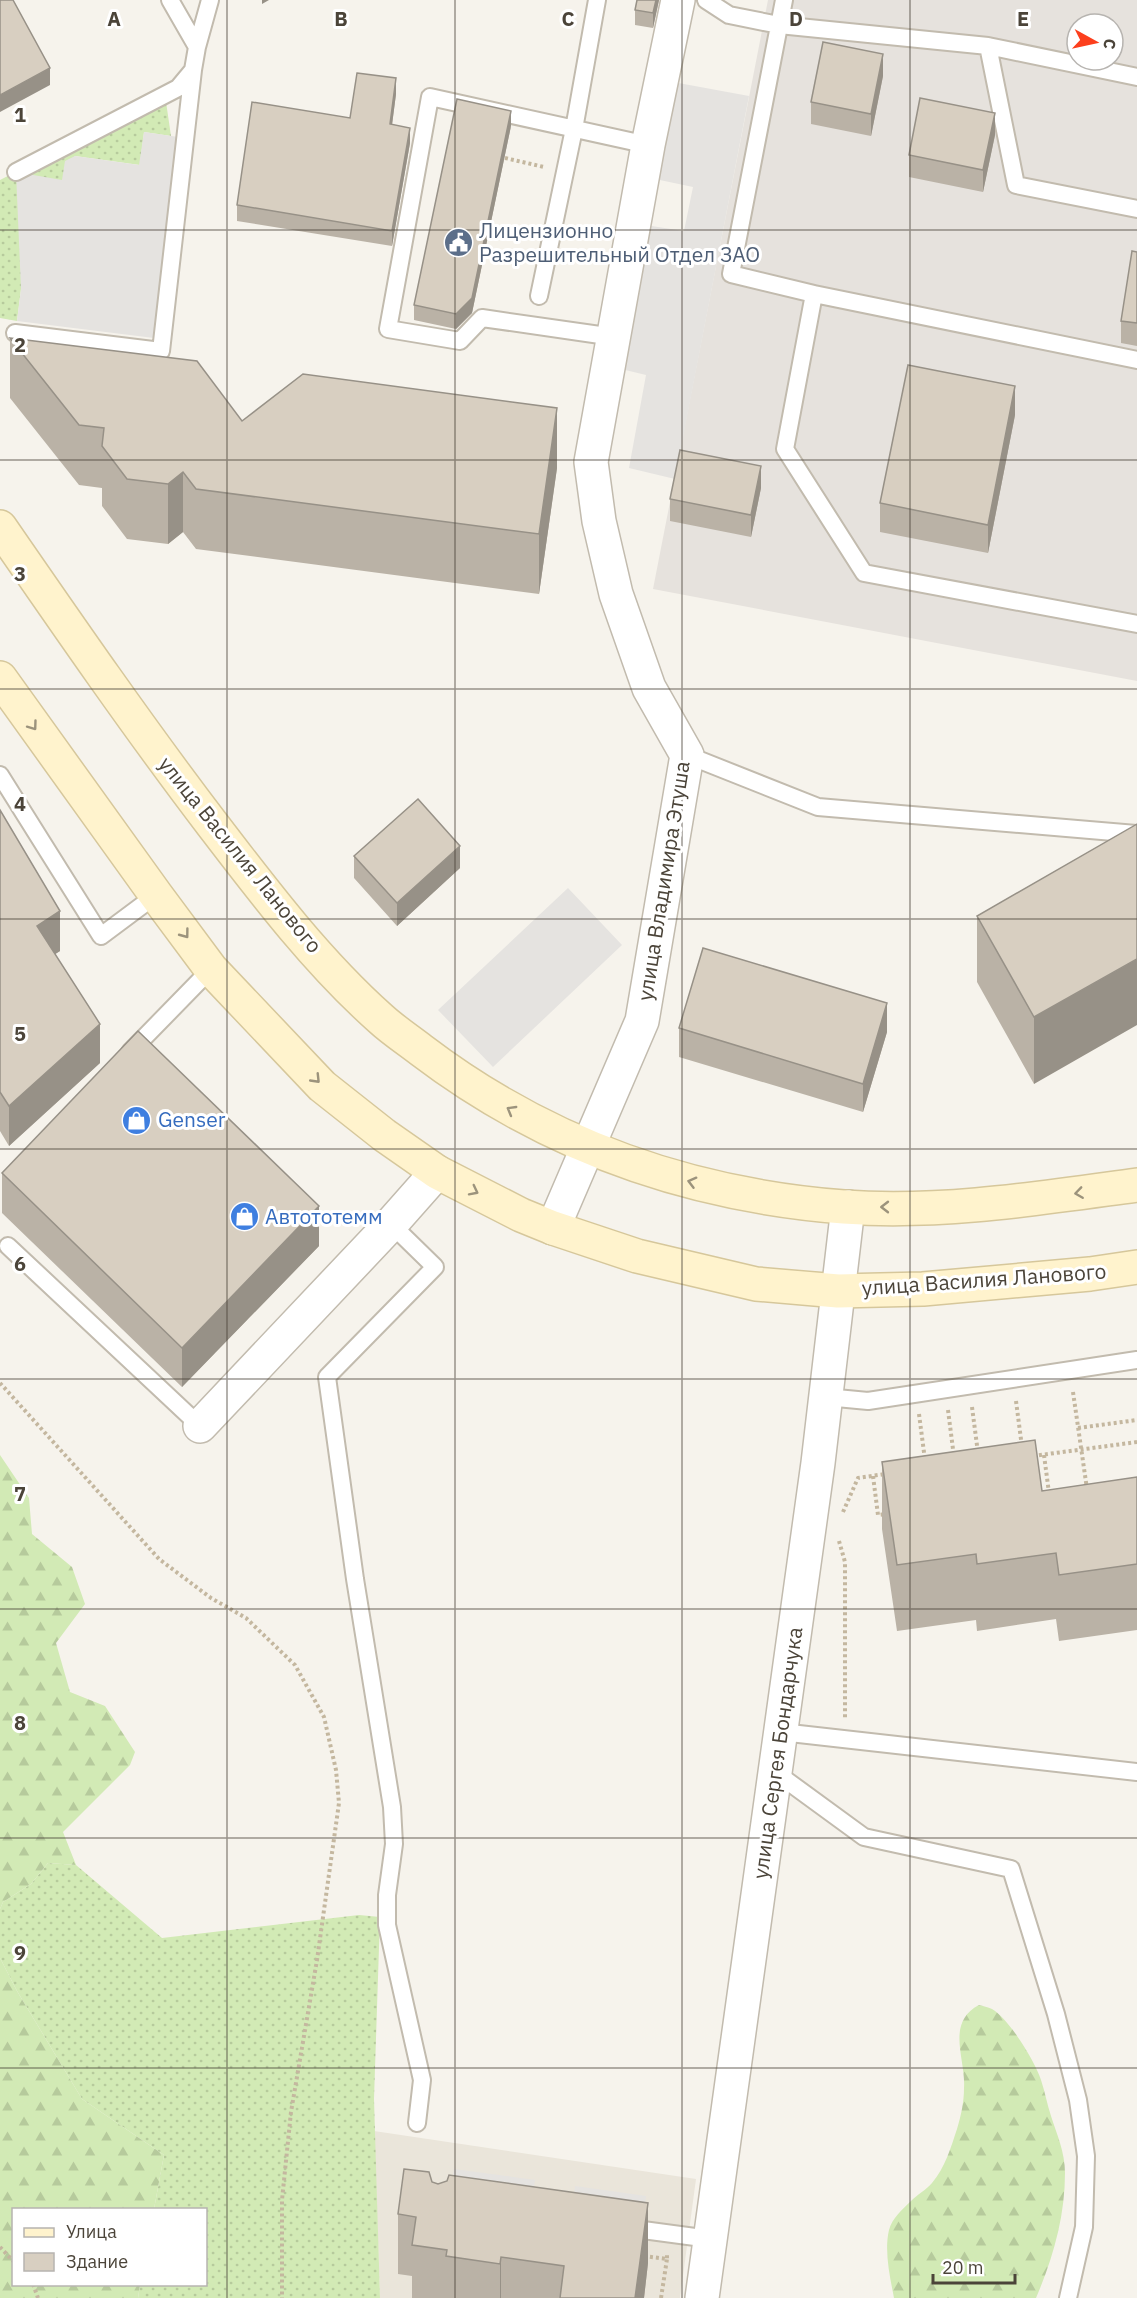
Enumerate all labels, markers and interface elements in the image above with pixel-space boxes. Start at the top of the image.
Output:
text: A [107,5,121,32]
text: B [334,5,348,32]
text: C [561,5,575,32]
text: D [789,5,803,32]
text: E [1017,5,1029,32]
north arrow [1065,12,1125,72]
text: С [1099,38,1120,51]
text: 1 [14,101,26,128]
place label: Лицензионно Разрешительный Отдел ЗАО [479,216,760,268]
public building icon: Лицензионно Разрешительный Отдел ЗАО [442,227,474,259]
text: 2 [14,331,26,358]
text: 3 [14,560,26,587]
one-way arrow [26,719,37,730]
street label: улица Василия Ланового [153,750,329,958]
street label: улица Владимира Этуша [630,759,696,1003]
text: 4 [14,790,26,817]
one-way arrow [178,928,189,939]
text: 5 [14,1020,26,1047]
one-way arrow [309,1072,320,1082]
shop icon: Genser [121,1104,153,1136]
place label: Genser [158,1105,226,1133]
one-way arrow [507,1106,518,1117]
one-way arrow [687,1176,697,1189]
one-way arrow [468,1184,479,1195]
one-way arrow [1074,1186,1084,1198]
shop icon: Автототемм [228,1201,260,1233]
one-way arrow [880,1201,889,1213]
place label: Автототемм [265,1202,383,1230]
text: 6 [14,1250,26,1277]
street label: улица Василия Ланового [861,1256,1107,1302]
text: 7 [14,1480,26,1507]
street label: улица Сергея Бондарчука [745,1625,809,1881]
text: 8 [14,1709,26,1736]
text: 9 [14,1939,26,1966]
legend [12,2208,207,2286]
text: Улица [66,2220,117,2243]
scale bar [933,2247,1016,2285]
text: Здание [66,2250,128,2273]
text: 20 m [942,2256,984,2279]

